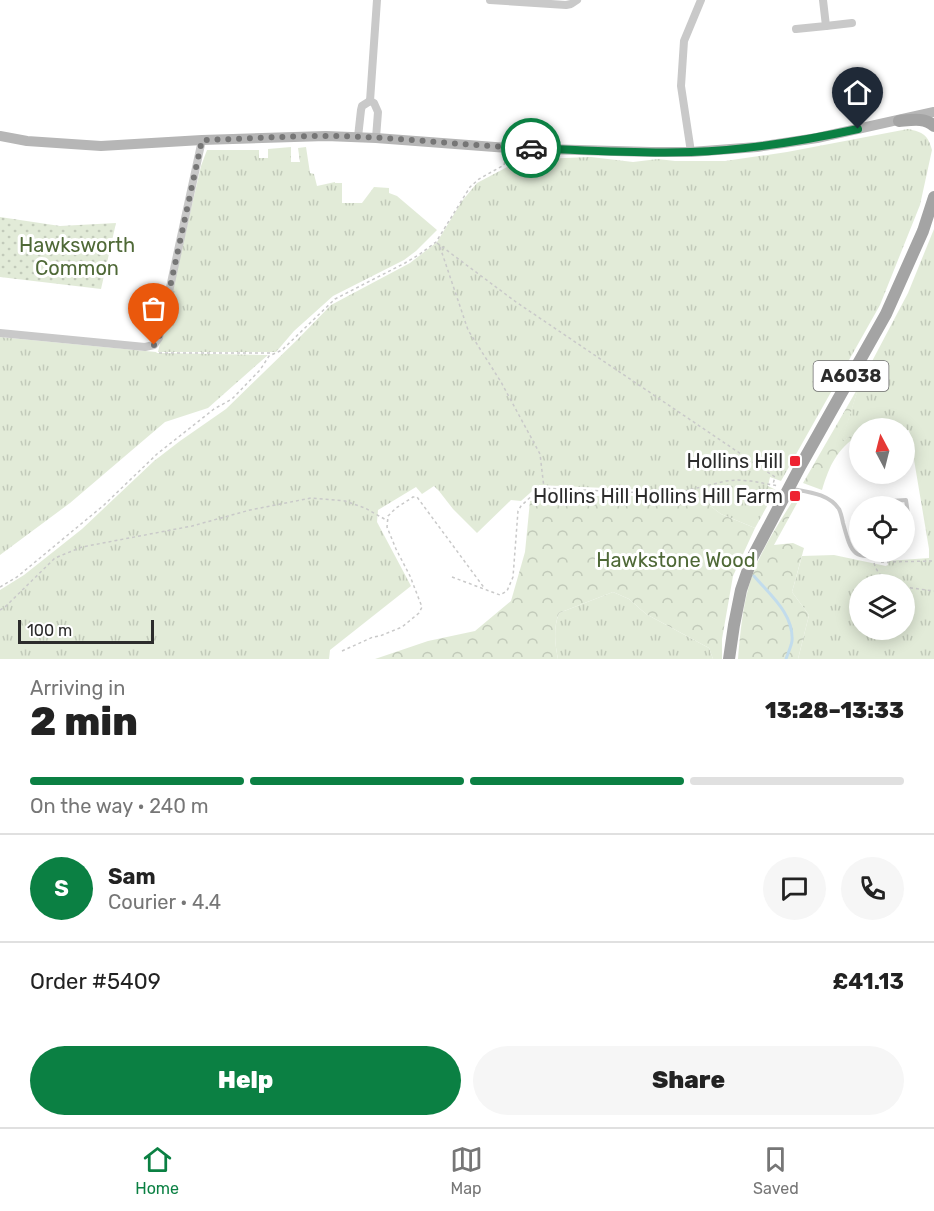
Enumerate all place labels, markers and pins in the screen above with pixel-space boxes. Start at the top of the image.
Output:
pin [832,67,883,129]
pin [128,283,179,345]
place label: Hollins Hill [687,449,783,473]
marker: Hollins Hill [788,454,802,468]
place label: Hollins Hill Hollins Hill Farm [533,484,783,508]
marker: Hollins Hill Hollins Hill Farm [788,489,802,503]

